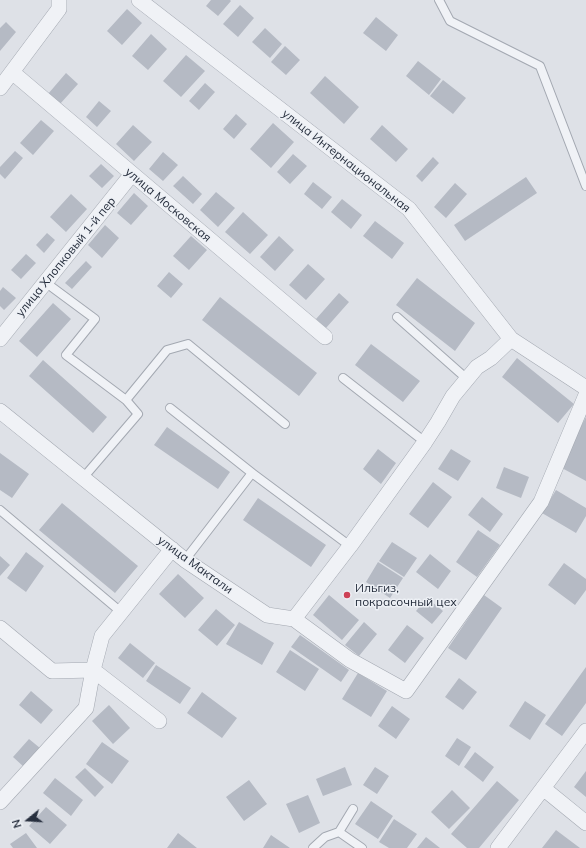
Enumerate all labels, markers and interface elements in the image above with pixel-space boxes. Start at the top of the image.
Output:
street label: улица Интернациональная [279,106,413,216]
street label: улица Московская [122,165,214,245]
street label: улица Хлопковый 1-й пер [13,194,119,320]
street label: улица Мактали [155,533,235,597]
place label: Ильгиз, покрасочный цех [355,581,457,609]
marker: Ильгиз, покрасочный цех [342,590,352,600]
north arrow [8,800,48,840]
text: N [9,818,25,830]

